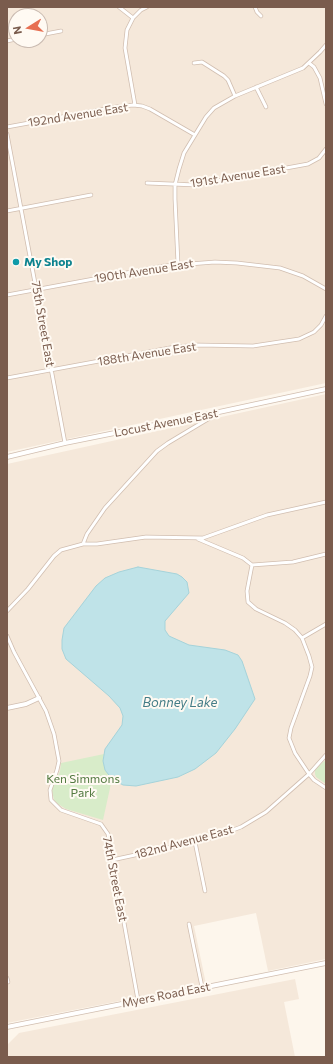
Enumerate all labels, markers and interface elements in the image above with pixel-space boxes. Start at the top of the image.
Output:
north arrow [8,8,48,48]
text: N [10,25,24,35]
street label: 192nd Avenue East [27,100,129,130]
street label: 191st Avenue East [189,161,287,191]
place label: My Shop [24,255,72,269]
street label: 190th Avenue East [93,256,195,286]
marker: My Shop [11,257,21,267]
street label: 75th Street East [28,280,58,368]
street label: 188th Avenue East [97,339,197,369]
street label: Locust Avenue East [113,406,219,440]
water label: Bonney Lake [143,695,217,711]
park label: Ken Simmons Park [46,772,120,800]
street label: 182nd Avenue East [133,822,235,862]
street label: 74th Street East [100,835,130,923]
street label: Myers Road East [121,979,211,1011]

